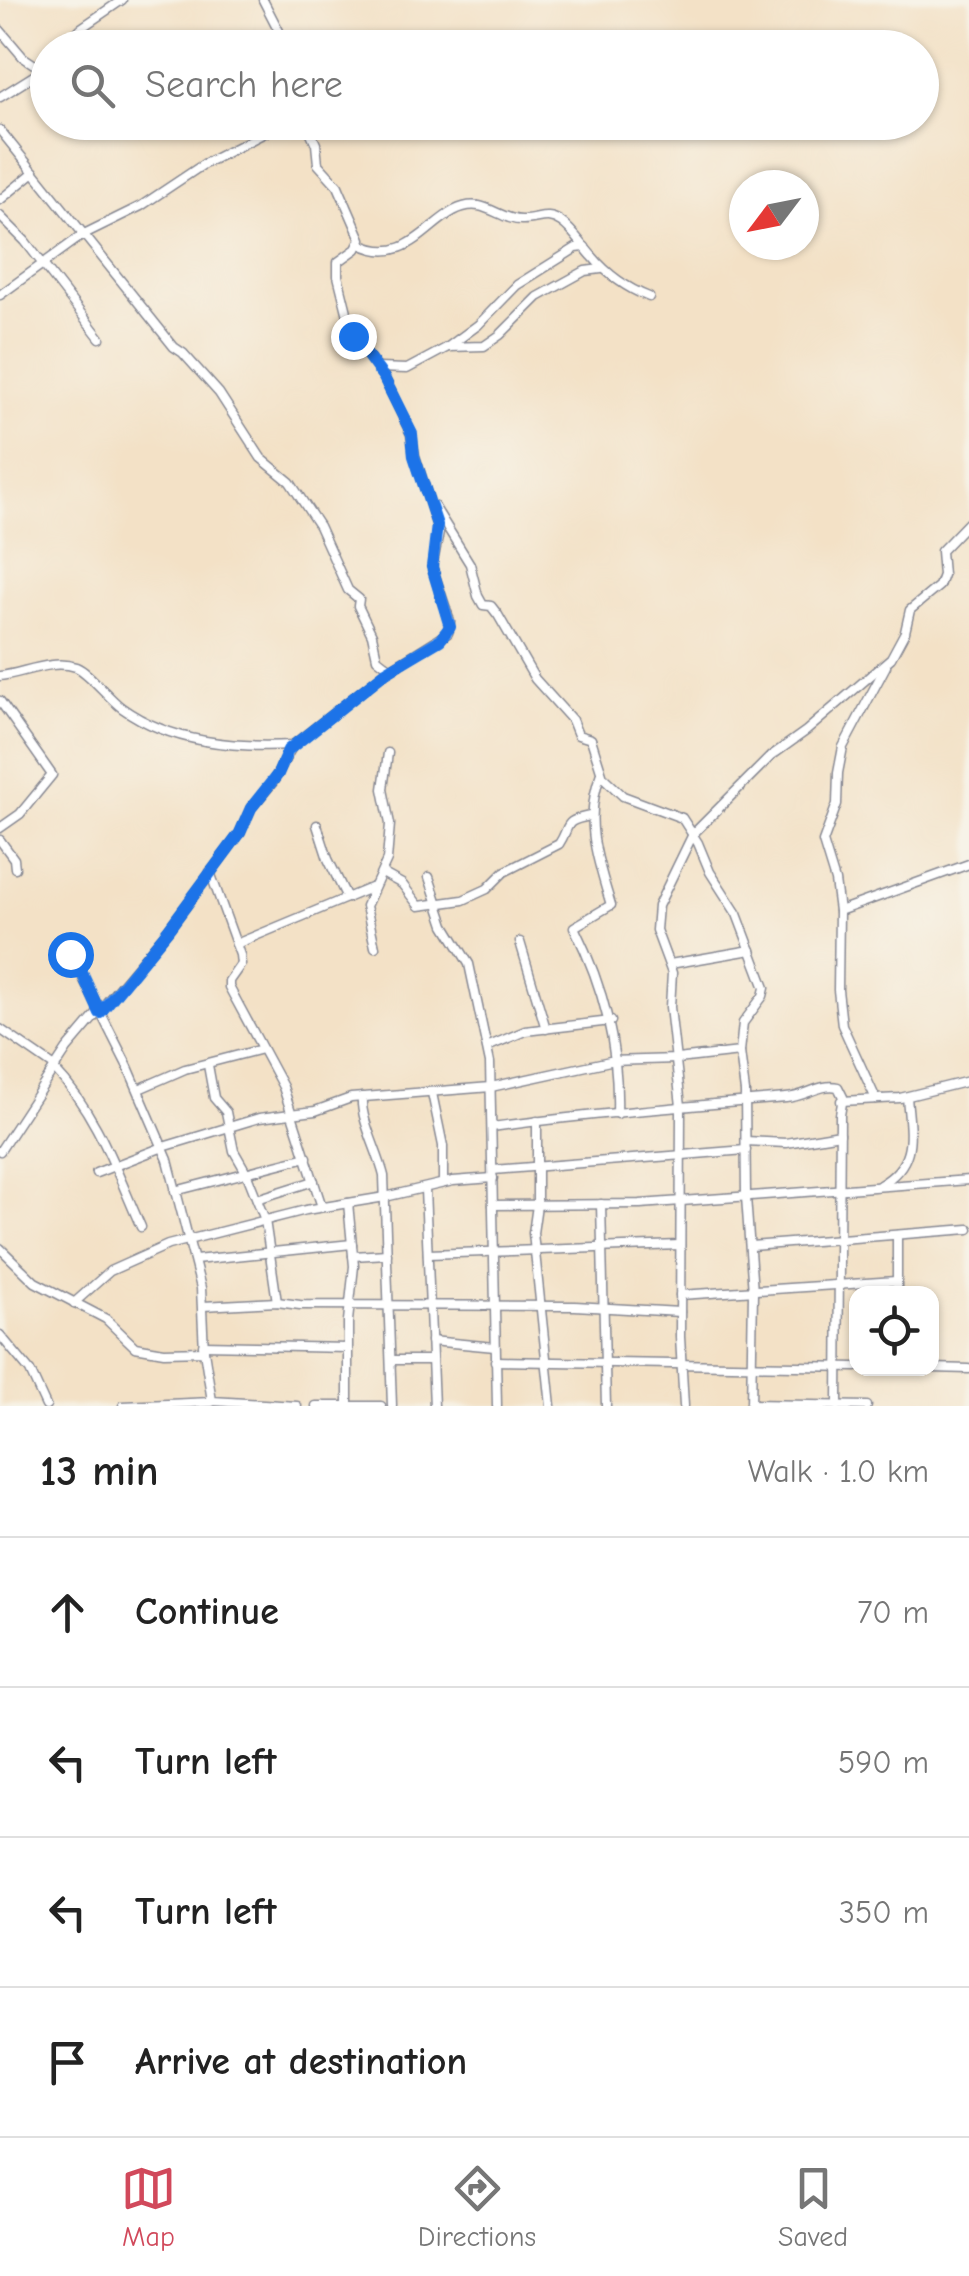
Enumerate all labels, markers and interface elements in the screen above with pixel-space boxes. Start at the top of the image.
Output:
search box [30,30,939,140]
icon: search [65,58,120,113]
text: Search here [145,63,343,107]
north arrow [729,170,819,260]
route end [331,314,377,360]
route start [48,932,94,978]
map controls [849,1286,939,1376]
button: locate [849,1286,939,1376]
text: 13 min [40,1447,159,1496]
text: Walk · 1.0 km [748,1453,929,1490]
icon: ahead [40,1585,95,1640]
text: Continue [135,1590,279,1634]
text: 70 m [857,1594,929,1631]
icon: left [40,1735,95,1790]
text: Turn left [135,1740,276,1784]
text: 590 m [838,1744,929,1781]
icon: left [40,1885,95,1940]
text: Turn left [135,1890,276,1934]
text: 350 m [839,1894,929,1931]
icon: arrive [40,2035,95,2090]
text: Arrive at destination [135,2040,467,2084]
tab: Map [121,2161,176,2253]
tab: Directions [418,2161,536,2253]
tab: Saved [778,2161,848,2253]

